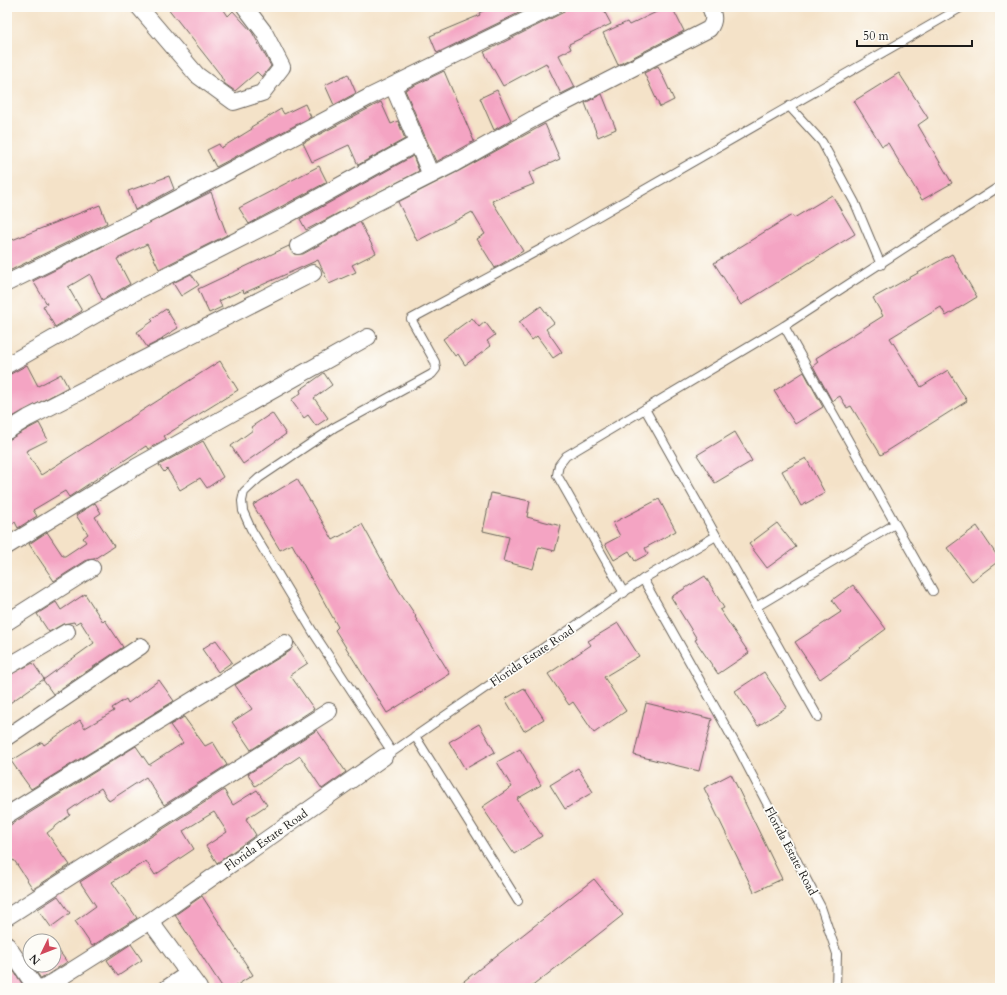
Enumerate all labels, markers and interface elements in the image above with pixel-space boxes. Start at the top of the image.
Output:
scale bar [857,22,972,48]
text: 50 m [863,28,890,44]
street label: Florida Estate Road [487,622,578,690]
street label: Florida Estate Road [761,804,821,899]
street label: Florida Estate Road [221,805,311,875]
north arrow [22,933,62,973]
text: N [26,951,44,968]

